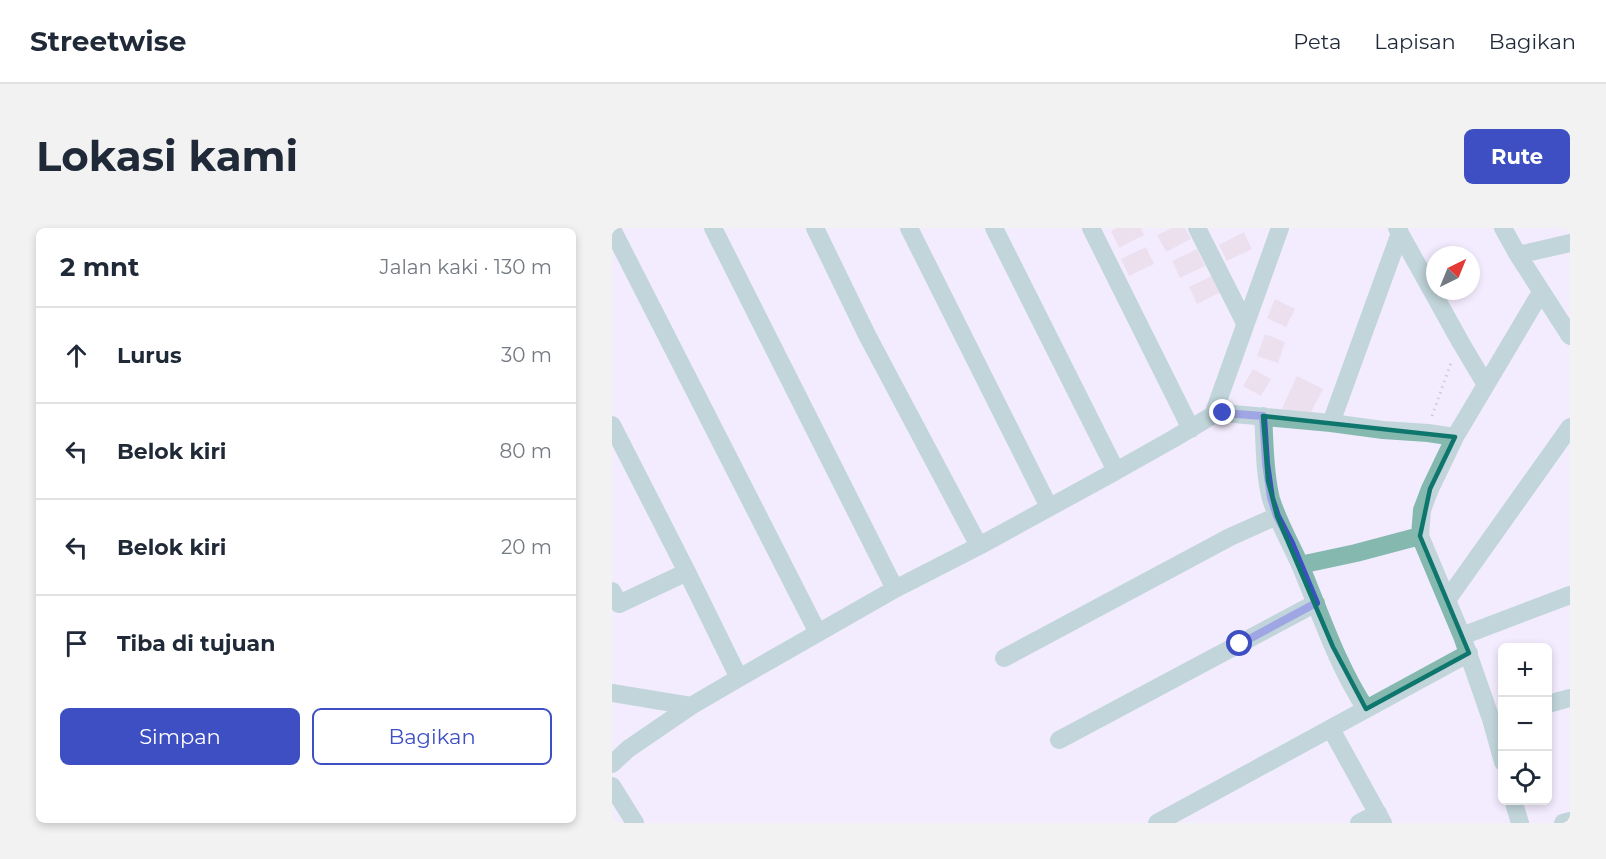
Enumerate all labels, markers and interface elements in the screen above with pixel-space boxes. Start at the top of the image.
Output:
text: Streetwise [30,24,186,58]
text: Peta [1293,29,1341,54]
text: Lapisan [1374,29,1456,54]
text: Bagikan [1489,29,1576,54]
button: Rute [1464,129,1570,184]
text: Lokasi kami [36,130,298,182]
north arrow [1426,246,1480,300]
text: 2 mnt [60,251,139,283]
text: Jalan kaki · 130 m [380,255,552,279]
icon: ahead [60,339,93,372]
text: Lurus [117,342,182,369]
text: 30 m [501,343,552,367]
route end [1209,399,1235,425]
icon: left [60,435,93,468]
text: Belok kiri [117,438,226,465]
text: 80 m [500,439,552,463]
icon: left [60,531,93,564]
text: Belok kiri [117,534,226,561]
text: 20 m [501,535,552,559]
icon: arrive [60,627,93,660]
text: Tiba di tujuan [117,630,275,657]
route start [1226,630,1252,656]
map controls [1498,643,1552,805]
button: + [1498,643,1552,697]
button: − [1498,697,1552,751]
button: Simpan [60,708,300,765]
button: Bagikan [312,708,552,765]
button: locate [1498,751,1552,805]

